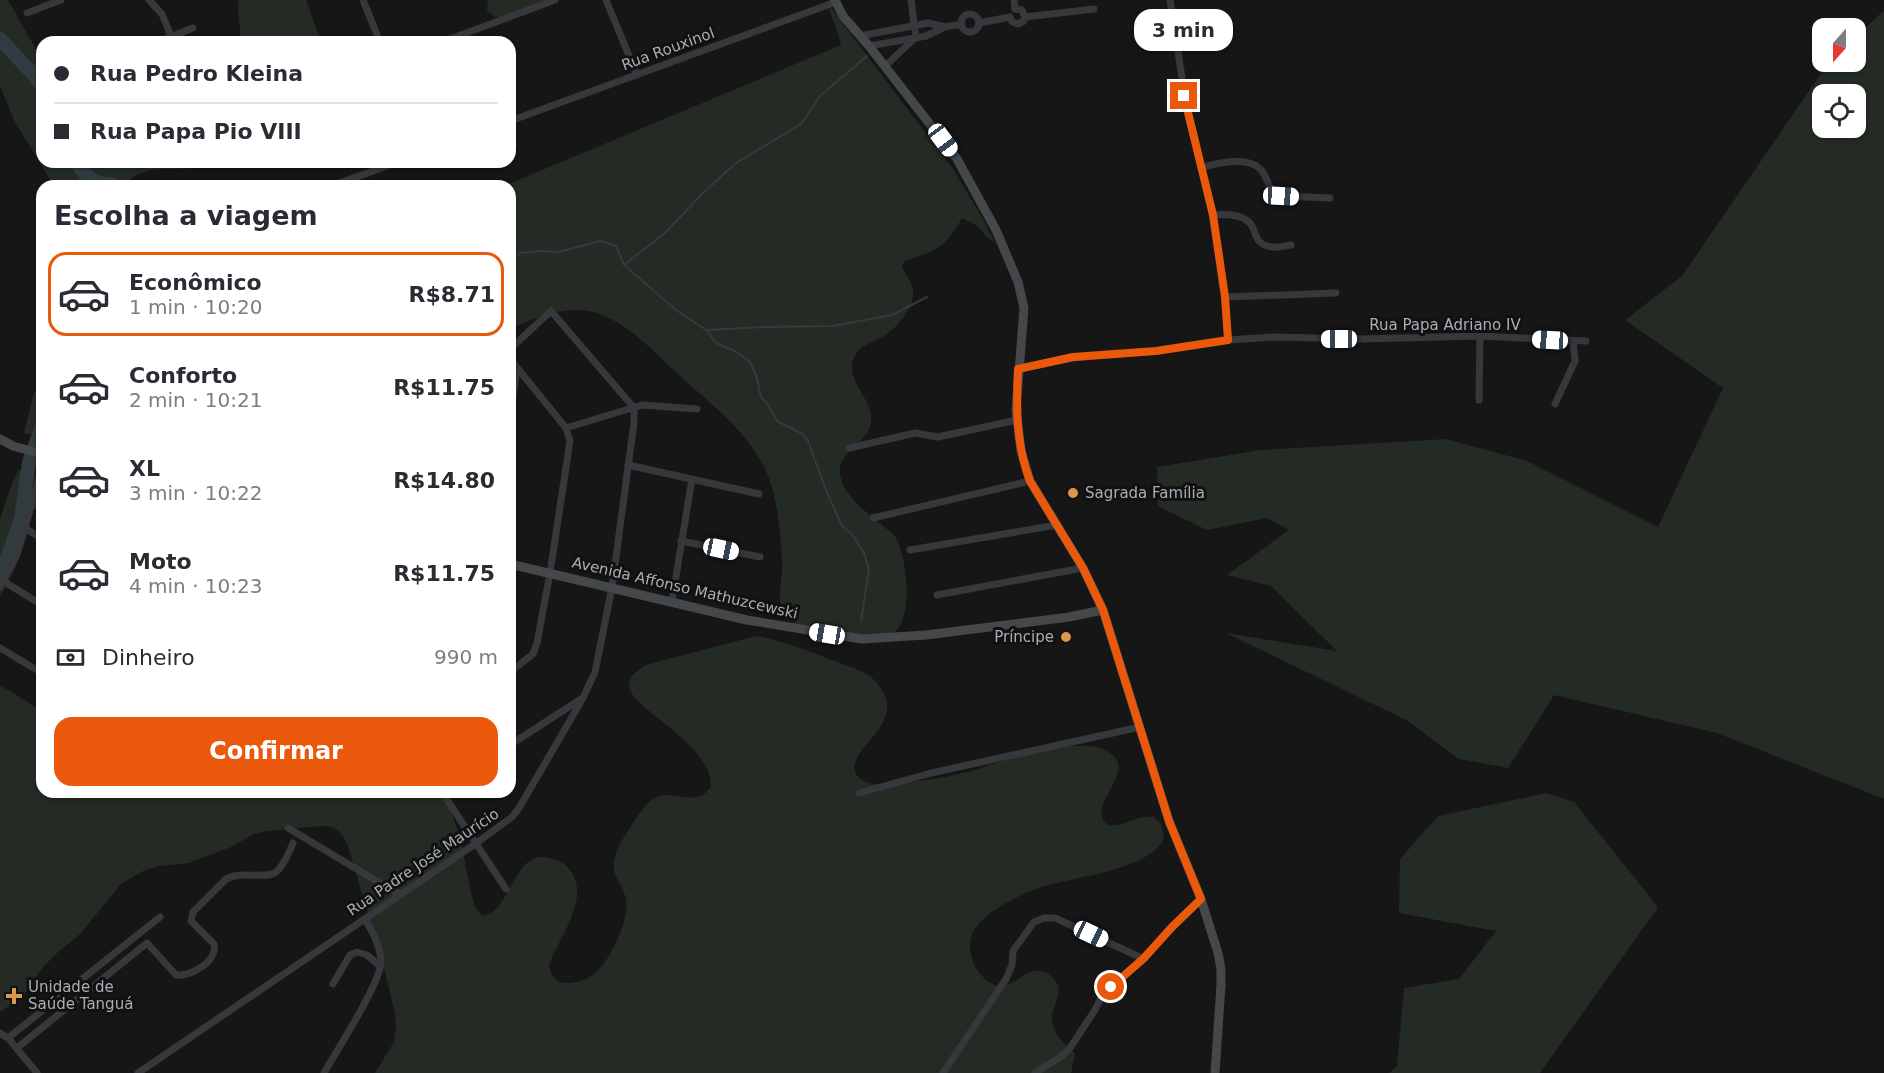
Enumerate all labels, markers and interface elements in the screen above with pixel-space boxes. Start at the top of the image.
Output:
callout: 3 min [1134,9,1234,51]
text: 3 min [1152,18,1215,42]
north arrow [1812,18,1866,72]
map controls [1812,18,1866,138]
street label: Rua Rouxinol [619,24,717,74]
text: Rua Pedro Kleina [90,61,303,86]
route end [1170,82,1197,109]
button: locate [1812,84,1866,138]
text: Rua Papa Pio VIII [90,119,302,144]
car [925,120,961,160]
car [1263,186,1299,206]
text: Escolha a viagem [54,200,318,231]
icon: car [57,267,111,321]
text: Econômico [129,270,262,295]
text: R$8.71 [408,282,495,307]
text: 1 min · 10:20 [129,295,263,319]
street label: Rua Papa Adriano IV [1369,316,1521,334]
car [1321,330,1357,348]
car [1532,330,1568,350]
icon: car [57,360,111,414]
text: Conforto [129,363,237,388]
text: R$11.75 [393,375,495,400]
text: 2 min · 10:21 [129,388,263,412]
icon: car [57,453,111,507]
text: XL [129,456,160,481]
text: R$14.80 [393,468,495,493]
text: 3 min · 10:22 [129,481,263,505]
place label: Sagrada Família [1085,484,1205,502]
marker: Sagrada Família [1066,486,1080,500]
car [702,536,740,562]
icon: car [57,546,111,600]
text: Moto [129,549,192,574]
street label: Avenida Affonso Mathuzcewski [570,553,800,623]
text: R$11.75 [393,561,495,586]
text: 4 min · 10:23 [129,574,263,598]
car [808,622,846,646]
place label: Príncipe [994,628,1054,646]
marker: Príncipe [1059,630,1073,644]
icon: cash [54,641,87,674]
text: Dinheiro [102,645,195,670]
text: 990 m [434,645,498,669]
button: Confirmar [54,717,498,786]
street label: Rua Padre José Maurício [344,804,502,920]
car [1071,918,1111,950]
route start [1097,973,1124,1000]
place label: Unidade de Saúde Tanguá [28,978,133,1013]
marker: Unidade de Saúde Tanguá [5,987,23,1005]

